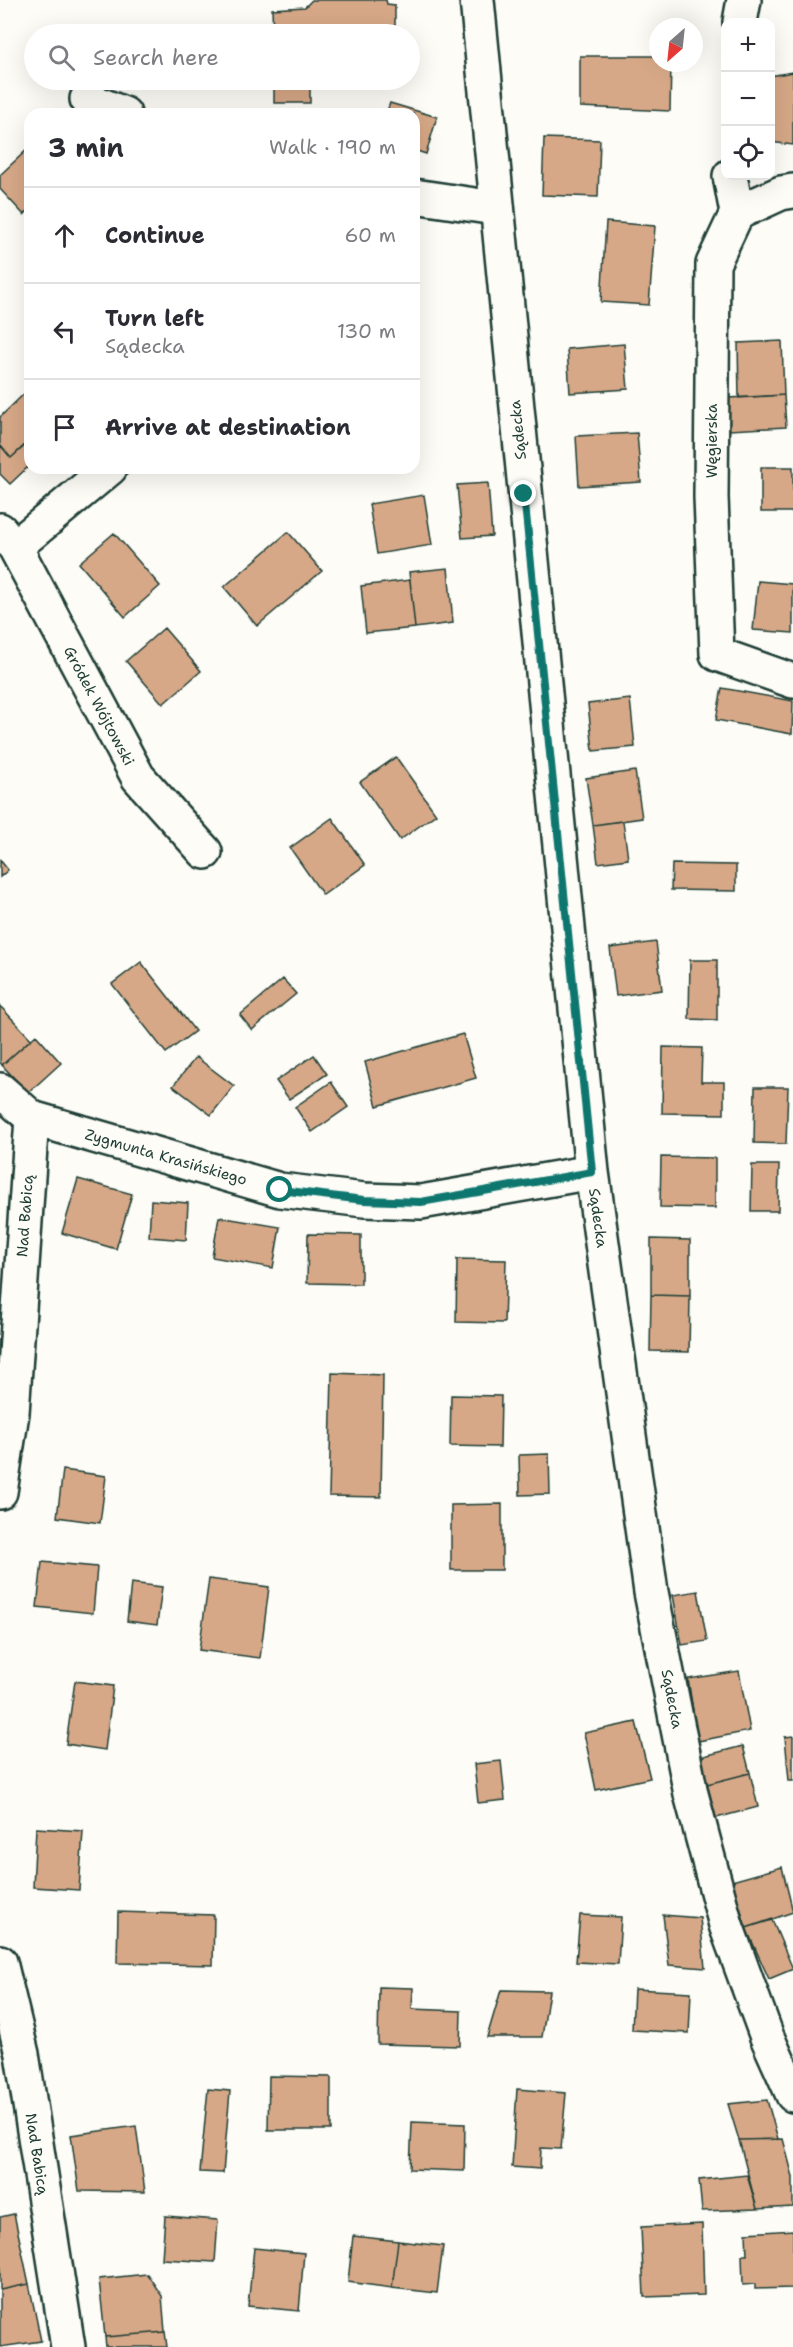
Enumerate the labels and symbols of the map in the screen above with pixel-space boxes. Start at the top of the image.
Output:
north arrow [649,18,703,72]
street label: Sądecka [505,399,531,461]
street label: Węgierska [702,403,722,478]
route end [510,480,536,506]
street label: Gródek Wójtowski [59,643,139,769]
street label: Zygmunta Krasińskiego [83,1124,249,1190]
street label: Nad Babicą [12,1174,38,1258]
route start [266,1176,292,1202]
street label: Sądecka [584,1187,612,1250]
street label: Sądecka [656,1668,688,1731]
street label: Nad Babicą [21,2112,53,2197]

